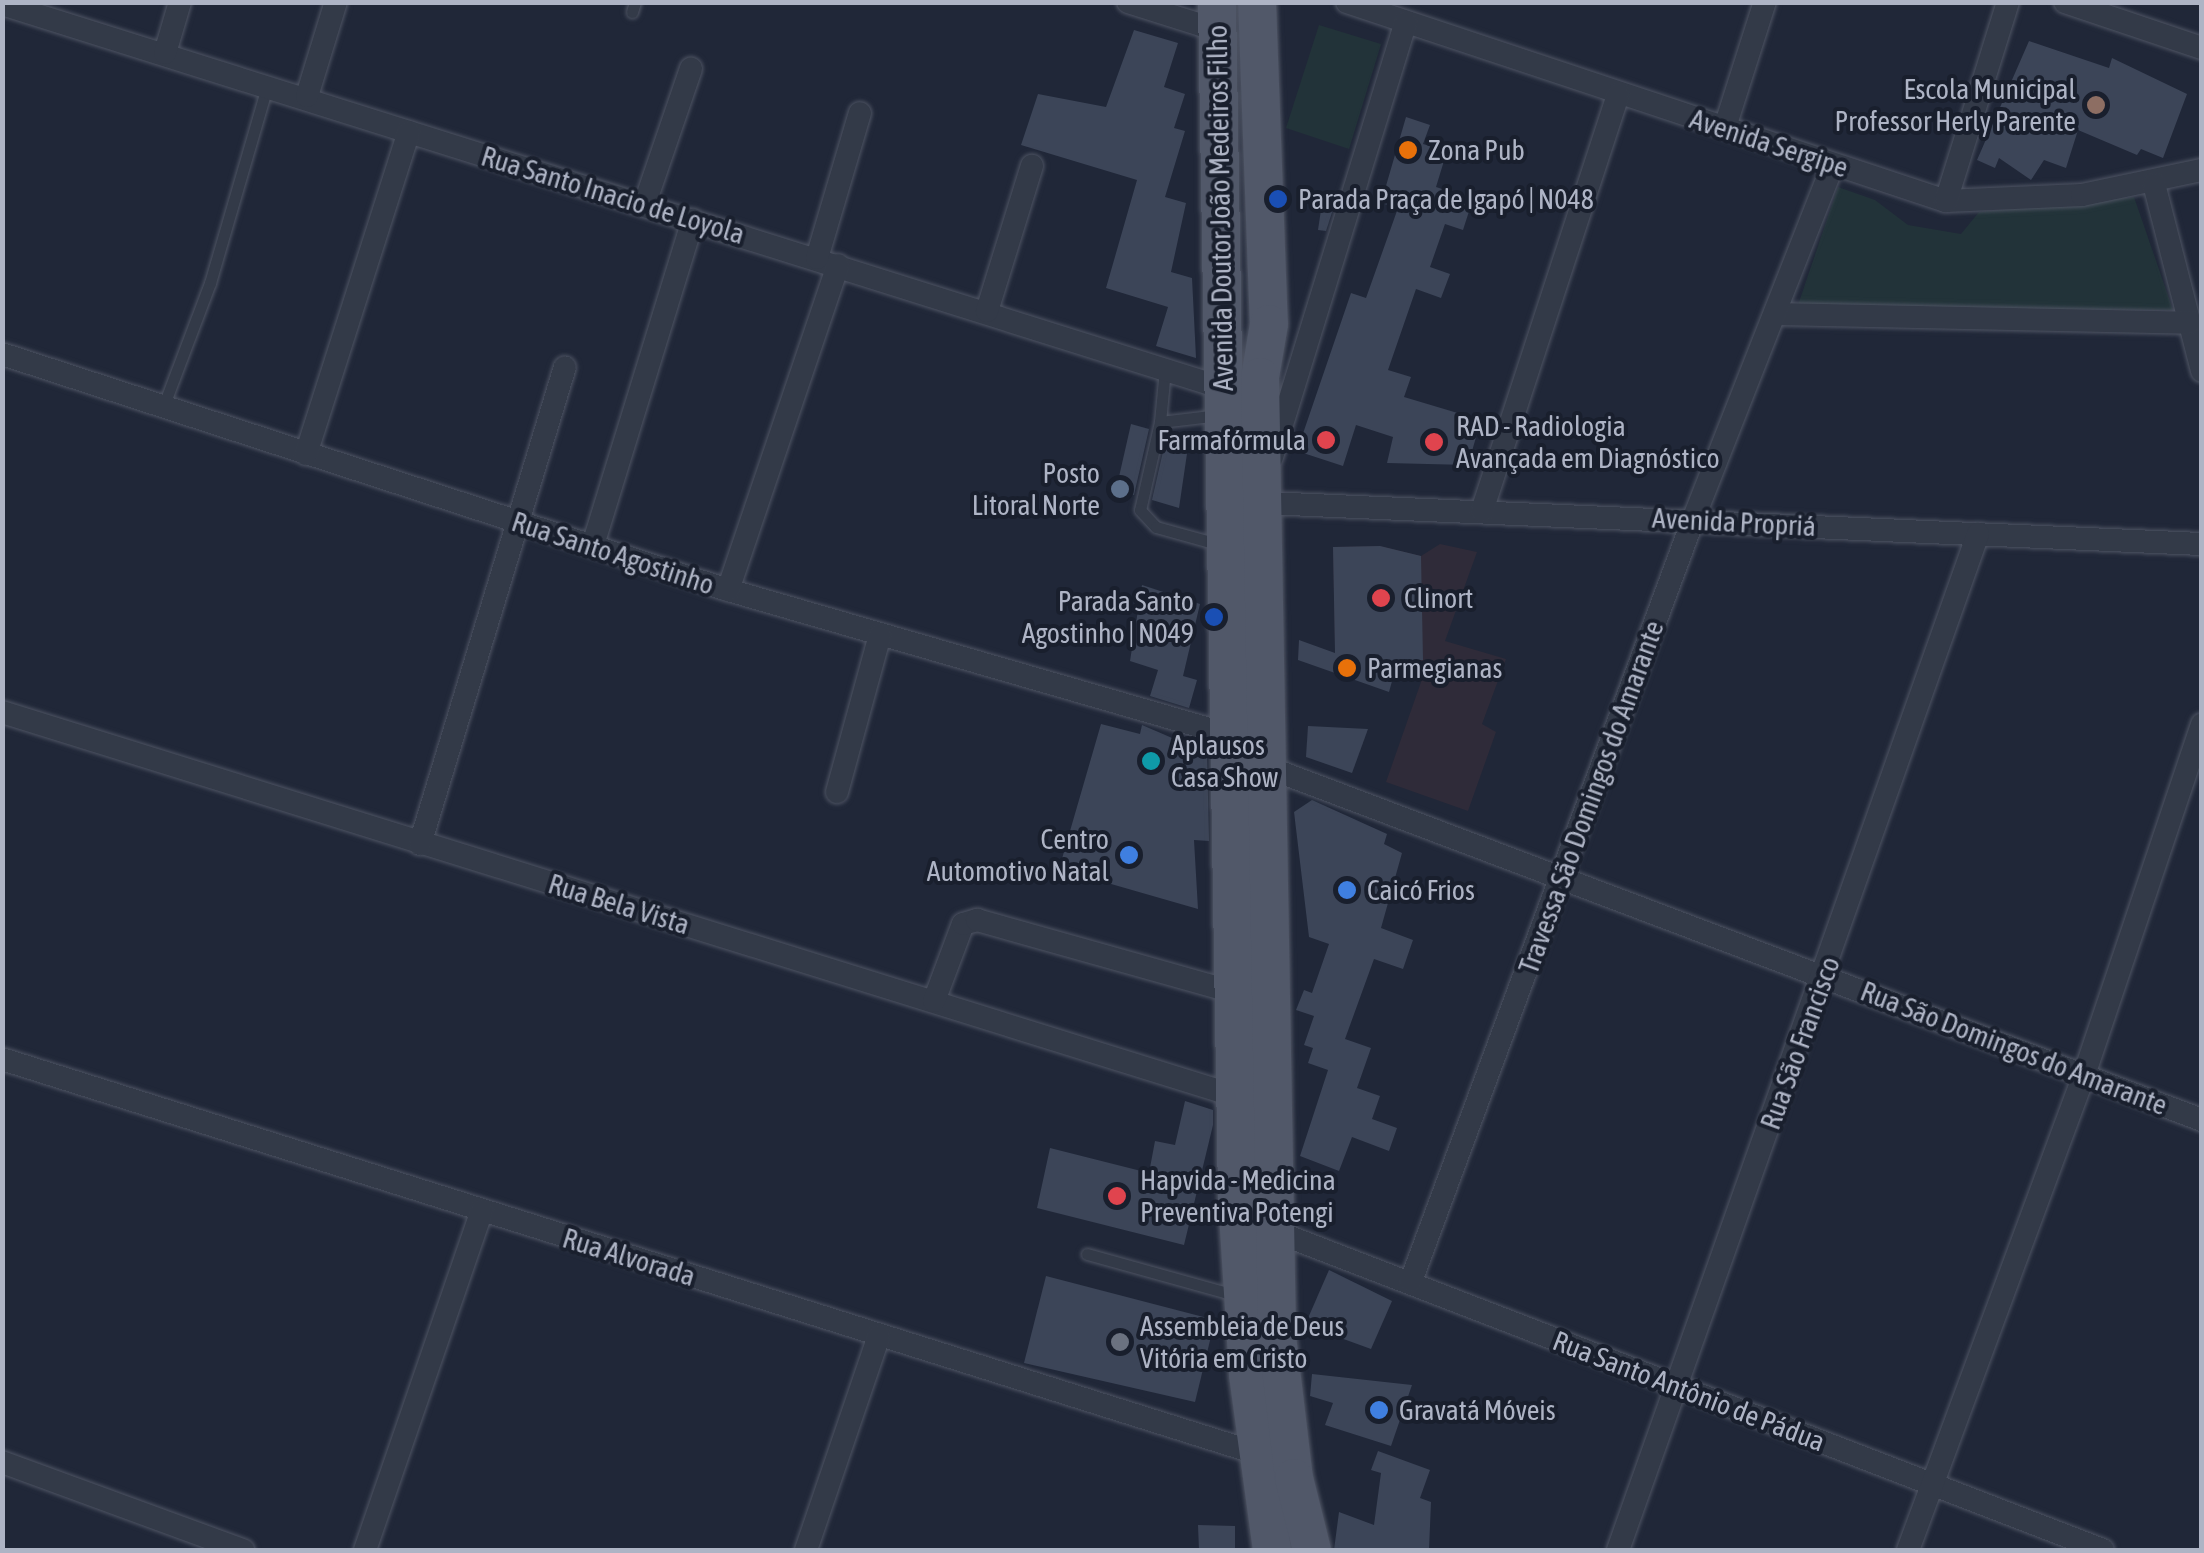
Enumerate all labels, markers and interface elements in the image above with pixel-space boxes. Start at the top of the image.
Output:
street label: Avenida Doutor João Medeiros Filho [1200,25,1240,391]
place label: Escola Municipal Professor Herly Parente [1834,72,2076,138]
marker: Escola Municipal Professor Herly Parente [2085,94,2107,116]
street label: Avenida Sergipe [1686,102,1852,184]
place label: Zona Pub [1428,133,1525,167]
street label: Rua Santo Inacio de Loyola [477,139,749,251]
marker: Zona Pub [1397,139,1419,161]
place label: Parada Praça de Igapó | N048 [1298,182,1594,216]
marker: Parada Praça de Igapó | N048 [1267,188,1289,210]
place label: RAD - Radiologia Avançada em Diagnóstico [1456,409,1720,475]
place label: Farmafórmula [1158,423,1306,457]
marker: Farmafórmula [1315,429,1337,451]
marker: RAD - Radiologia Avançada em Diagnóstico [1421,429,1447,455]
place label: Posto Litoral Norte [972,456,1100,522]
marker: Posto Litoral Norte [1109,478,1131,500]
street label: Avenida Propriá [1651,501,1817,543]
street label: Rua Santo Agostinho [508,504,718,602]
place label: Clinort [1404,581,1473,615]
place label: Parada Santo Agostinho | N049 [1022,584,1194,650]
marker: Clinort [1368,585,1394,611]
marker: Parada Santo Agostinho | N049 [1203,606,1225,628]
street label: Travessa São Domingos do Amarante [1511,616,1671,978]
place label: Parmegianas [1367,651,1502,685]
marker: Parmegianas [1336,657,1358,679]
place label: Aplausos Casa Show [1171,728,1278,794]
marker: Aplausos Casa Show [1140,750,1162,772]
place label: Centro Automotivo Natal [927,822,1109,888]
marker: Centro Automotivo Natal [1118,844,1140,866]
street label: Rua Bela Vista [544,867,694,941]
place label: Caicó Frios [1367,873,1475,907]
marker: Caicó Frios [1336,879,1358,901]
street label: Rua São Francisco [1753,952,1847,1134]
street label: Rua São Domingos do Amarante [1856,974,2172,1122]
place label: Hapvida - Medicina Preventiva Potengi [1140,1163,1336,1229]
marker: Hapvida - Medicina Preventiva Potengi [1104,1183,1130,1209]
street label: Rua Alvorada [559,1221,699,1293]
place label: Assembleia de Deus Vitória em Cristo [1140,1309,1344,1375]
street label: Rua Santo Antônio de Pádua [1548,1324,1830,1458]
marker: Assembleia de Deus Vitória em Cristo [1109,1331,1131,1353]
place label: Gravatá Móveis [1399,1393,1556,1427]
marker: Gravatá Móveis [1368,1399,1390,1421]

